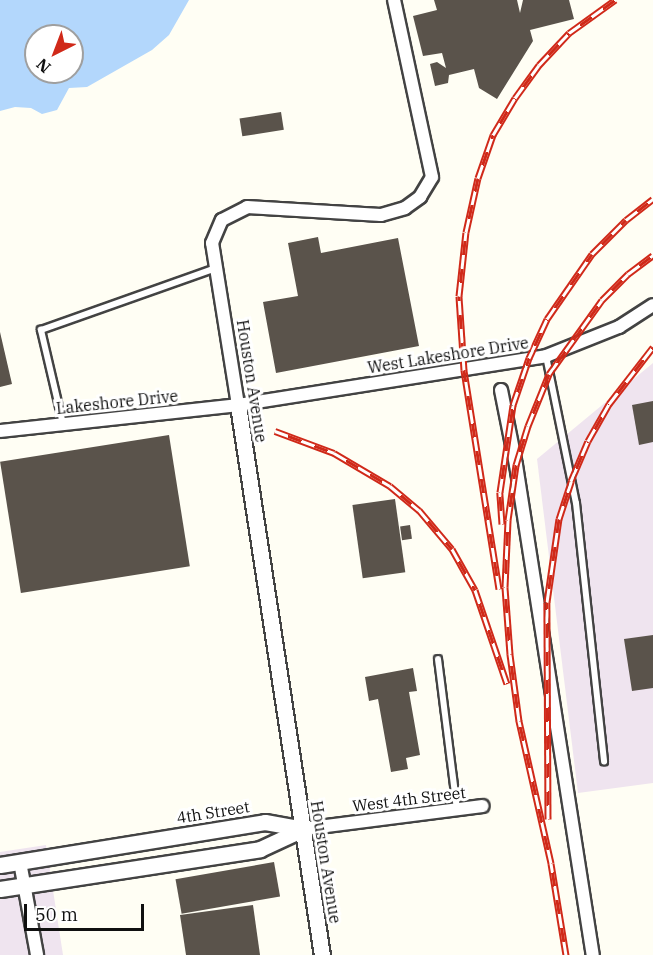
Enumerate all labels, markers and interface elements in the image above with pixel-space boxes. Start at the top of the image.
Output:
north arrow [24,24,84,84]
text: N [32,54,55,78]
street label: Houston Avenue [233,318,271,444]
street label: West Lakeshore Drive [366,333,530,377]
street label: Lakeshore Drive [55,386,179,418]
street label: West 4th Street [351,783,467,815]
street label: 4th Street [175,797,251,827]
street label: Houston Avenue [307,799,345,925]
scale bar [27,892,147,930]
text: 50 m [35,903,78,926]

